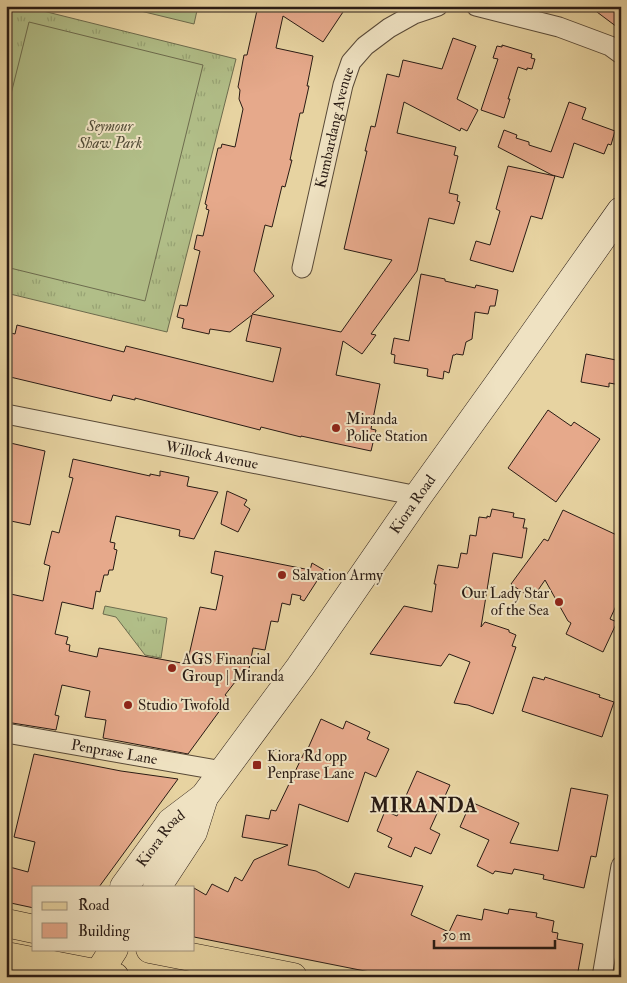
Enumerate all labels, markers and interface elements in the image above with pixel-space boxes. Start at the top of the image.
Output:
street label: Kumbardang Avenue [311,64,358,190]
park label: Seymour Shaw Park [77,117,142,153]
place label: Miranda Police Station [346,410,428,446]
marker: Miranda Police Station [330,422,342,434]
street label: Willock Avenue [163,436,260,473]
street label: Kiora Road [385,470,440,538]
place label: Salvation Army [292,566,383,585]
marker: Salvation Army [276,569,288,581]
place label: Our Lady Star of the Sea [461,584,550,620]
marker: Our Lady Star of the Sea [553,596,565,608]
place label: AGS Financial Group | Miranda [181,650,285,687]
marker: AGS Financial Group | Miranda [166,662,178,674]
place label: Studio Twofold [138,696,230,715]
marker: Studio Twofold [122,699,134,711]
street label: Penprase Lane [70,735,159,769]
place label: Kiora Rd opp Penprase Lane [267,747,354,784]
marker: Kiora Rd opp Penprase Lane [251,759,263,771]
district label: MIRANDA [369,793,478,818]
street label: Kiora Road [132,805,189,871]
legend [32,886,195,950]
text: Road [78,896,110,915]
scale bar [434,918,556,950]
text: Building [78,922,130,941]
text: 50 m [442,926,471,945]

